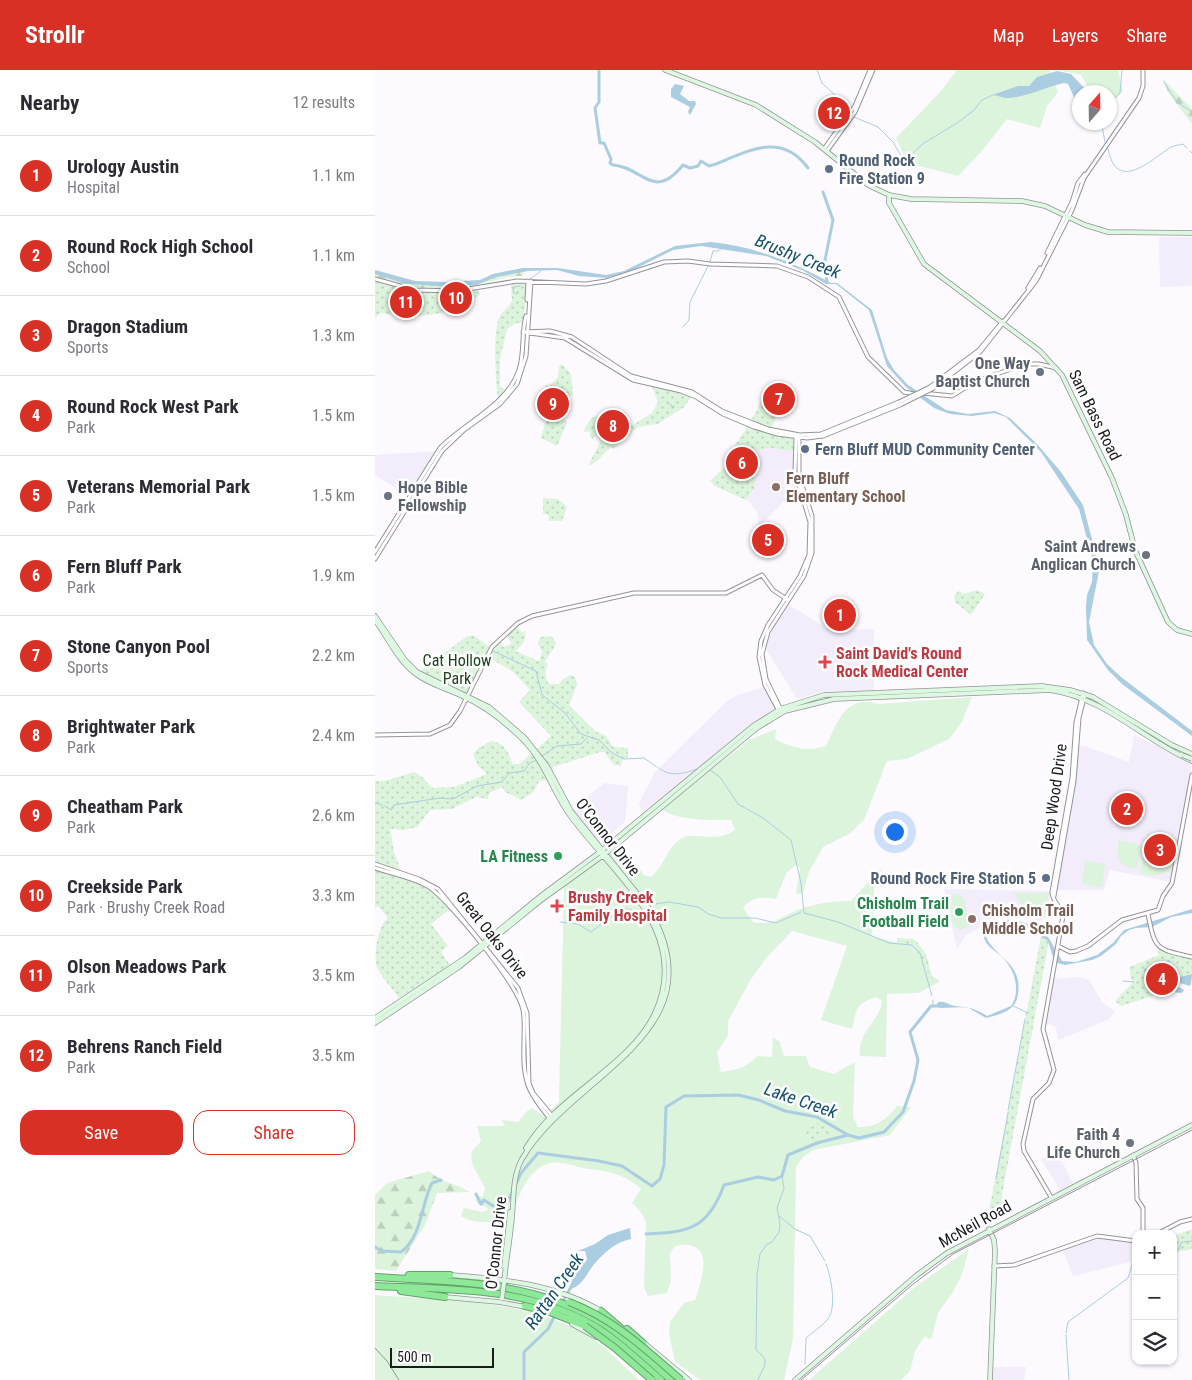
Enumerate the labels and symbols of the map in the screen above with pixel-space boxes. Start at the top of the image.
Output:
north arrow [1072,85,1117,130]
pin: 12 [818,94,850,132]
place label: Round Rock Fire Station 9 [839,151,925,188]
marker: Round Rock Fire Station 9 [823,163,835,175]
water label: Brushy Creek [752,229,845,283]
pin: 10 [440,279,472,317]
pin: 11 [390,283,422,321]
place label: One Way Baptist Church [936,354,1030,391]
marker: One Way Baptist Church [1034,366,1046,378]
street label: Sam Bass Road [1065,367,1125,463]
pin: 7 [763,380,795,418]
pin: 9 [537,385,569,423]
pin: 8 [597,407,629,445]
place label: Fern Bluff MUD Community Center [815,440,1035,459]
marker: Fern Bluff MUD Community Center [799,443,811,455]
pin: 6 [726,444,758,482]
place label: Fern Bluff Elementary School [786,469,905,506]
place label: Hope Bible Fellowship [398,478,468,515]
marker: Fern Bluff Elementary School [770,481,782,493]
marker: Hope Bible Fellowship [382,490,394,502]
pin: 5 [752,521,784,559]
place label: Saint Andrews Anglican Church [1031,537,1136,574]
marker: Saint Andrews Anglican Church [1140,549,1152,561]
pin: 1 [824,596,856,634]
place label: Saint David's Round Rock Medical Center [836,644,968,681]
park label: Cat Hollow Park [423,651,491,688]
marker: Saint David's Round Rock Medical Center [818,655,832,669]
street label: Deep Wood Drive [1037,743,1071,851]
pin: 2 [1111,790,1143,828]
street label: O'Connor Drive [572,794,644,880]
your location [882,819,908,845]
pin: 3 [1144,831,1176,869]
place label: LA Fitness [480,847,548,866]
marker: LA Fitness [552,850,564,862]
place label: Round Rock Fire Station 5 [871,869,1036,888]
marker: Round Rock Fire Station 5 [1040,872,1052,884]
street label: Great Oaks Drive [452,888,532,982]
place label: Brushy Creek Family Hospital [568,888,667,925]
place label: Chisholm Trail Football Field [857,894,949,931]
marker: Brushy Creek Family Hospital [550,899,564,913]
place label: Chisholm Trail Middle School [982,901,1074,938]
marker: Chisholm Trail Football Field [953,906,965,918]
marker: Chisholm Trail Middle School [966,913,978,925]
pin: 4 [1146,960,1178,998]
water label: Lake Creek [762,1078,841,1123]
place label: Faith 4 Life Church [1047,1125,1120,1162]
marker: Faith 4 Life Church [1124,1137,1136,1149]
street label: O'Connor Drive [482,1196,510,1290]
street label: McNeil Road [935,1196,1015,1252]
water label: Rattan Creek [520,1248,589,1333]
scale bar [390,1345,494,1368]

